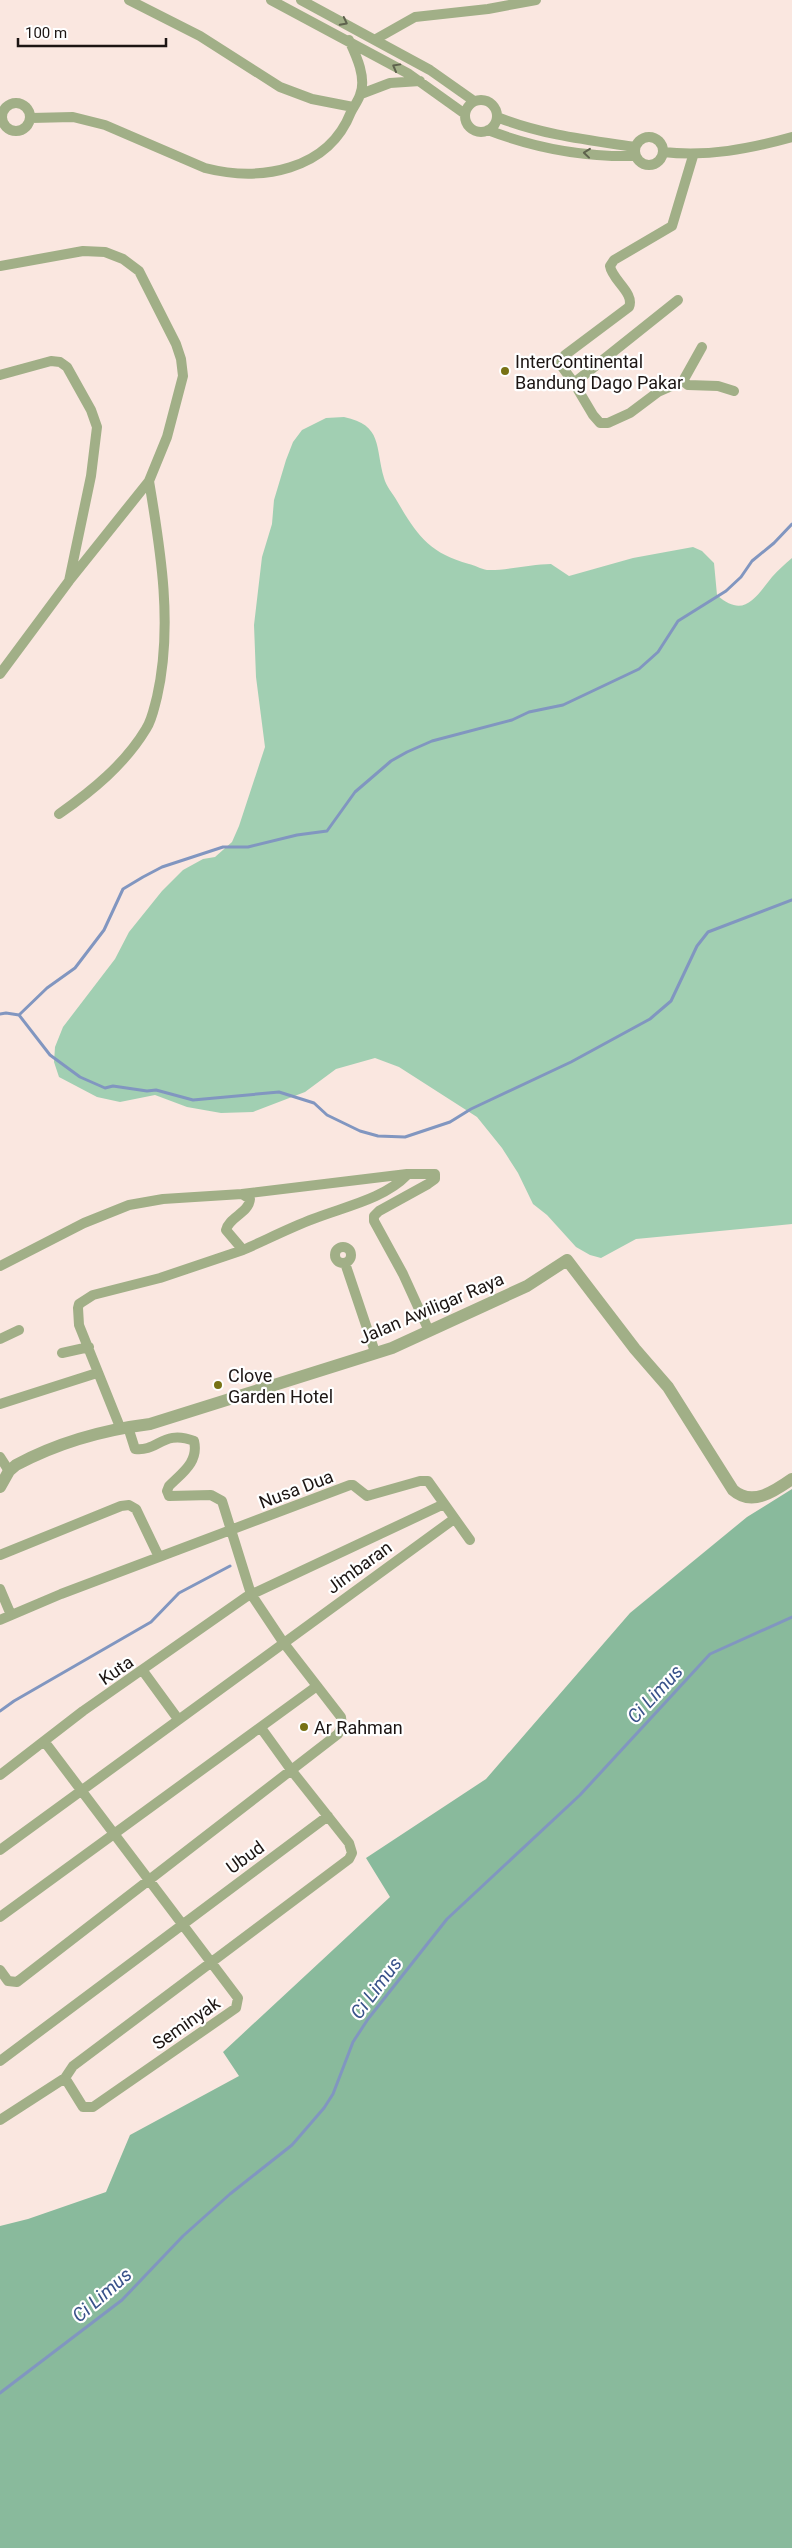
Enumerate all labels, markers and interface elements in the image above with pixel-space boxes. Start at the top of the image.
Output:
scale bar [18,15,165,47]
one-way arrow [339,16,348,26]
text: 100 m [25,24,67,42]
one-way arrow [393,63,402,73]
one-way arrow [582,148,590,159]
place label: InterContinental Bandung Dago Pakar [515,351,683,393]
marker: InterContinental Bandung Dago Pakar [499,365,511,377]
street label: Jalan Awiligar Raya [355,1268,507,1348]
place label: Clove Garden Hotel [228,1365,333,1407]
marker: Clove Garden Hotel [212,1379,224,1391]
street label: Nusa Dua [256,1465,336,1513]
street label: Jimbaran [322,1536,396,1598]
street label: Kuta [95,1651,137,1689]
water label: Ci Limus [622,1660,688,1728]
place label: Ar Rahman [314,1717,403,1738]
marker: Ar Rahman [298,1721,310,1733]
street label: Ubud [222,1836,268,1878]
water label: Ci Limus [345,1953,407,2023]
street label: Seminyak [148,1992,225,2054]
water label: Ci Limus [68,2263,136,2327]

